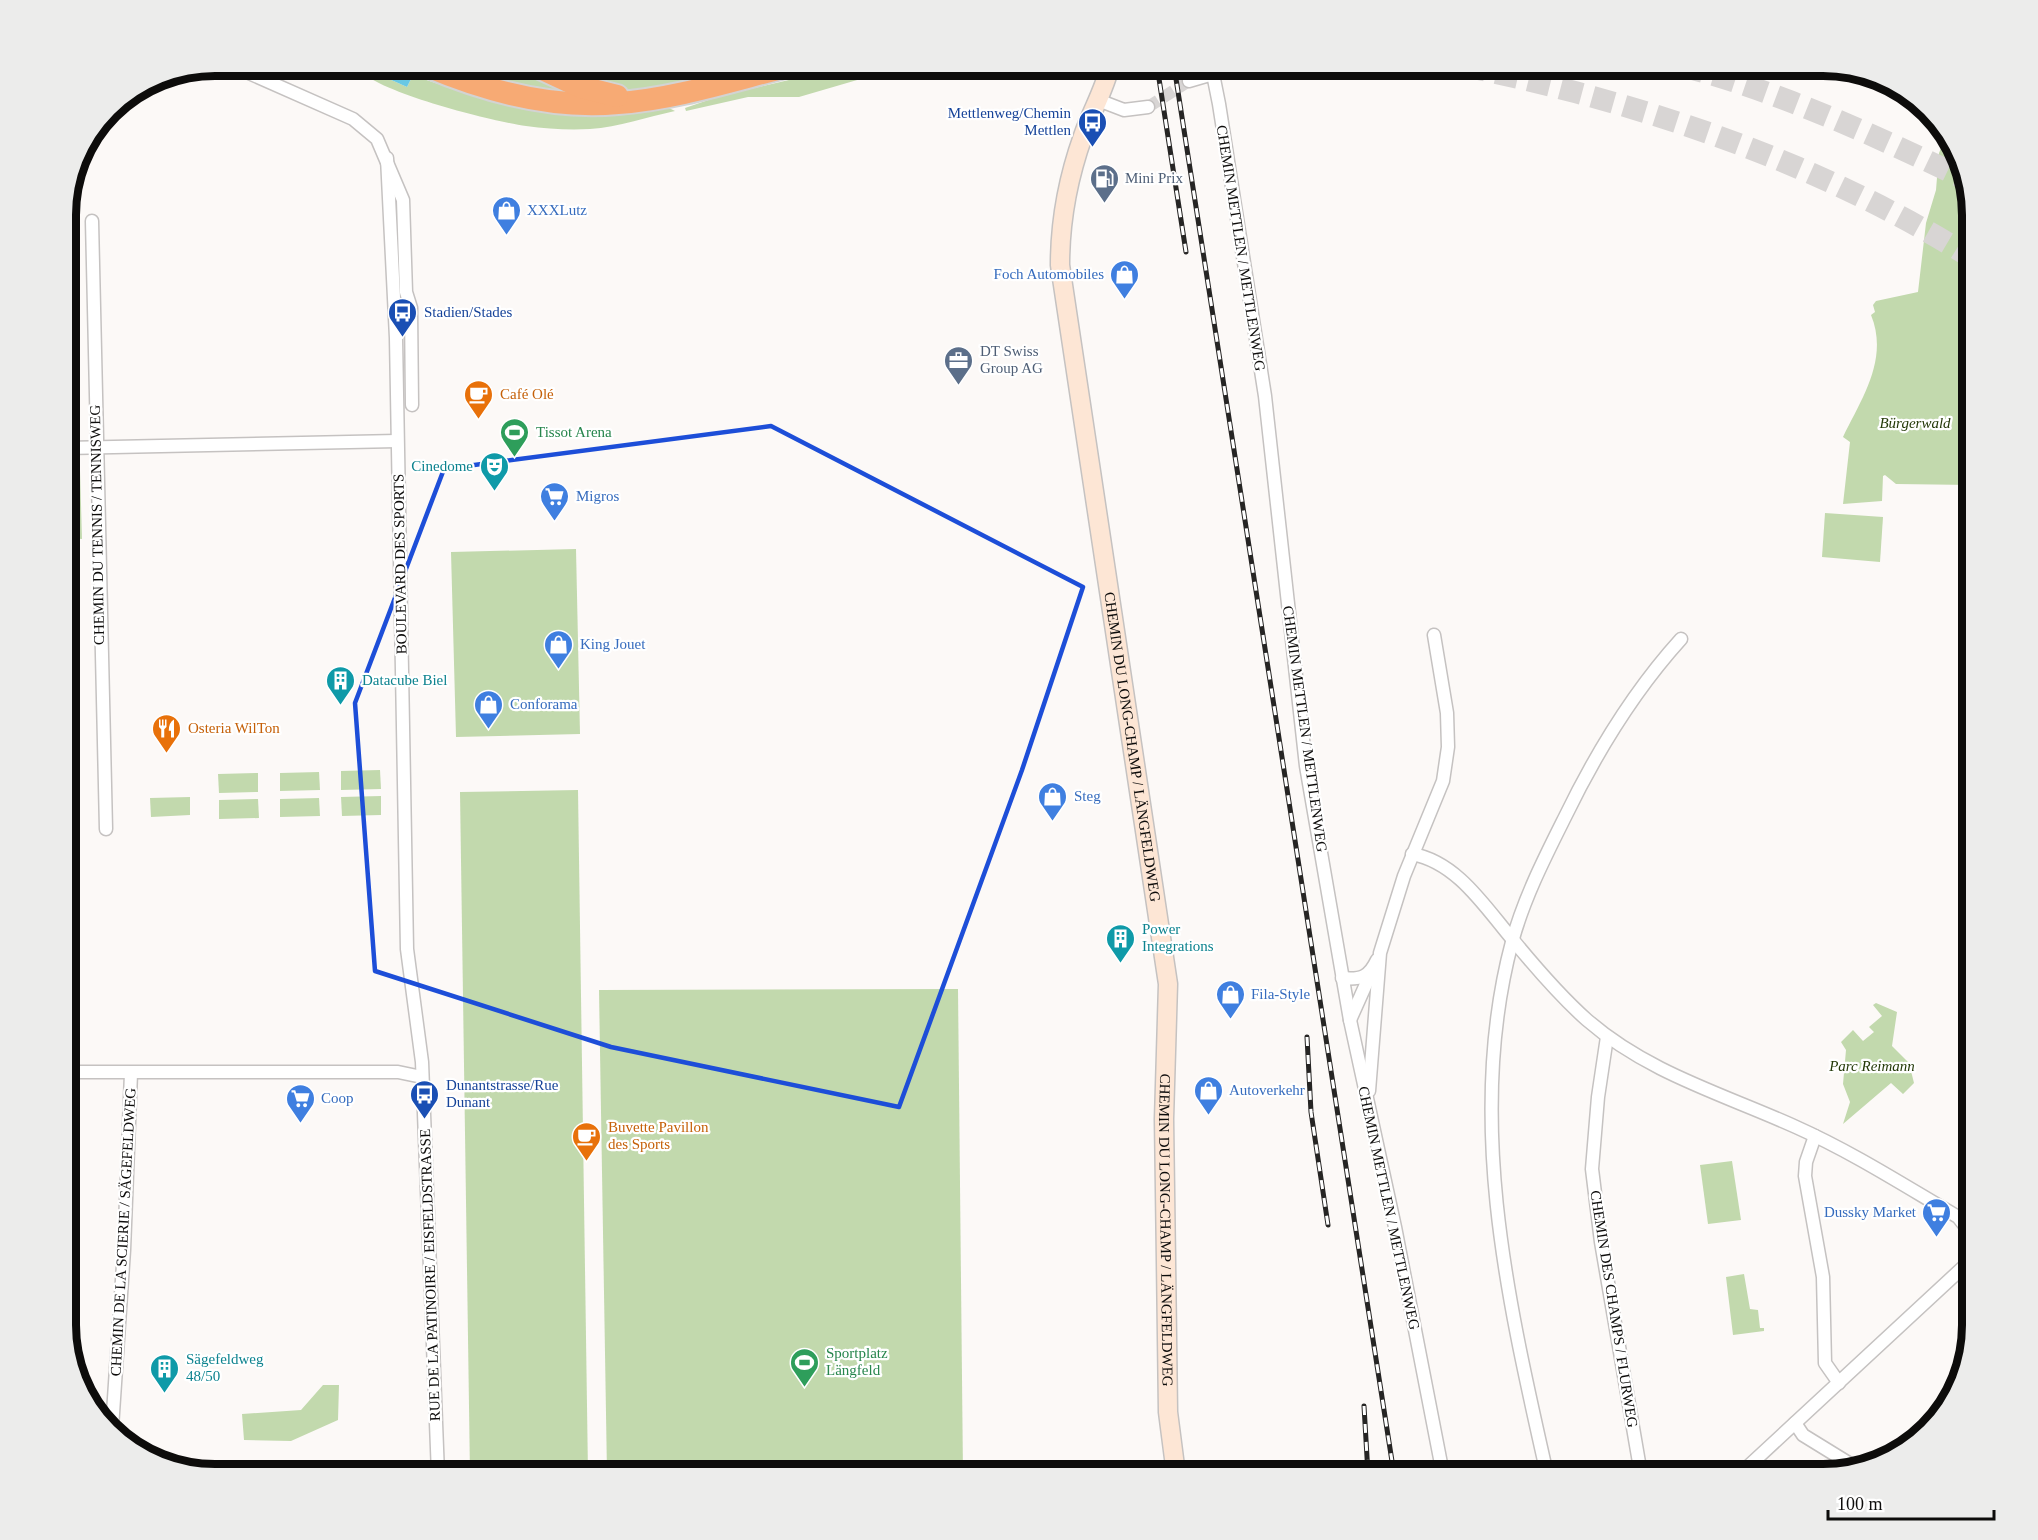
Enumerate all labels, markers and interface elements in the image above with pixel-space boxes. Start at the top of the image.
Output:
place label: Mettlenweg/Chemin Mettlen [948,105,1071,138]
bus stop icon: Mettlenweg/Chemin Mettlen [1076,106,1108,148]
street label: CHEMIN METTLEN / METTLENWEG [1214,124,1268,372]
fuel station icon: Mini Prix [1088,162,1120,204]
place label: Mini Prix [1125,170,1183,186]
shop icon: XXXLutz [490,194,522,236]
place label: XXXLutz [527,202,587,218]
shop icon: Foch Automobiles [1109,258,1141,300]
place label: Foch Automobiles [994,266,1104,282]
bus stop icon: Stadien/Stades [387,296,419,338]
place label: Stadien/Stades [424,304,512,320]
place label: DT Swiss Group AG [980,343,1043,376]
office icon: DT Swiss Group AG [943,344,975,386]
cafe icon: Café Olé [463,378,495,420]
place label: Café Olé [500,386,554,402]
street label: CHEMIN DU TENNIS / TENNISWEG [87,405,107,645]
park label: Bürgerwald [1879,415,1951,431]
sports icon: Tissot Arena [499,416,531,458]
place label: Tissot Arena [536,424,612,440]
theatre icon: Cinedome [478,450,510,492]
place label: Cinedome [411,458,473,474]
street label: BOULEVARD DES SPORTS [390,474,410,654]
supermarket icon: Migros [539,480,571,522]
place label: Migros [576,488,620,504]
street label: CHEMIN DU LONG-CHAMP / LÄNGFELDWEG [1101,591,1164,903]
street label: CHEMIN METTLEN / METTLENWEG [1280,605,1330,853]
shop icon: King Jouet [543,628,575,670]
place label: King Jouet [580,636,646,652]
building icon: Datacube Biel [325,664,357,706]
place label: Datacube Biel [362,672,447,688]
shop icon: Conforama [473,688,505,730]
place label: Conforama [510,696,578,712]
restaurant icon: Osteria WilTon [151,712,183,754]
place label: Osteria WilTon [188,720,280,736]
shop icon: Steg [1037,780,1069,822]
place label: Steg [1074,788,1101,804]
place label: Power Integrations [1142,921,1214,954]
building icon: Power Integrations [1105,922,1137,964]
shop icon: Fila-Style [1214,978,1246,1020]
place label: Fila-Style [1251,986,1311,1002]
park label: Parc Reimann [1828,1058,1915,1074]
street label: CHEMIN DU LONG-CHAMP / LÄNGFELDWEG [1156,1073,1176,1387]
shop icon: Autoverkehr [1192,1074,1224,1116]
place label: Dunantstrasse/Rue Dunant [446,1077,559,1110]
bus stop icon: Dunantstrasse/Rue Dunant [409,1078,441,1120]
supermarket icon: Coop [284,1082,316,1124]
place label: Autoverkehr [1229,1082,1305,1098]
street label: CHEMIN METTLEN / METTLENWEG [1355,1085,1423,1331]
street label: CHEMIN DE LA SCIERIE / SÄGEFELDWEG [107,1087,139,1377]
place label: Coop [321,1090,354,1106]
place label: Buvette Pavillon des Sports [608,1119,709,1152]
cafe icon: Buvette Pavillon des Sports [571,1120,603,1162]
street label: RUE DE LA PATINOIRE / EISFELDSTRASSE [417,1129,443,1421]
street label: CHEMIN DES CHAMPS / FLURWEG [1587,1189,1641,1429]
supermarket icon: Dussky Market [1921,1196,1953,1238]
place label: Dussky Market [1824,1204,1917,1220]
place label: Sportplatz Längfeld [826,1345,888,1378]
sports icon: Sportplatz Längfeld [789,1346,821,1388]
place label: Sägefeldweg 48/50 [186,1351,264,1384]
building icon: Sägefeldweg 48/50 [149,1352,181,1394]
scale bar [1828,1483,1994,1521]
text: 100 m [1837,1494,1883,1514]

